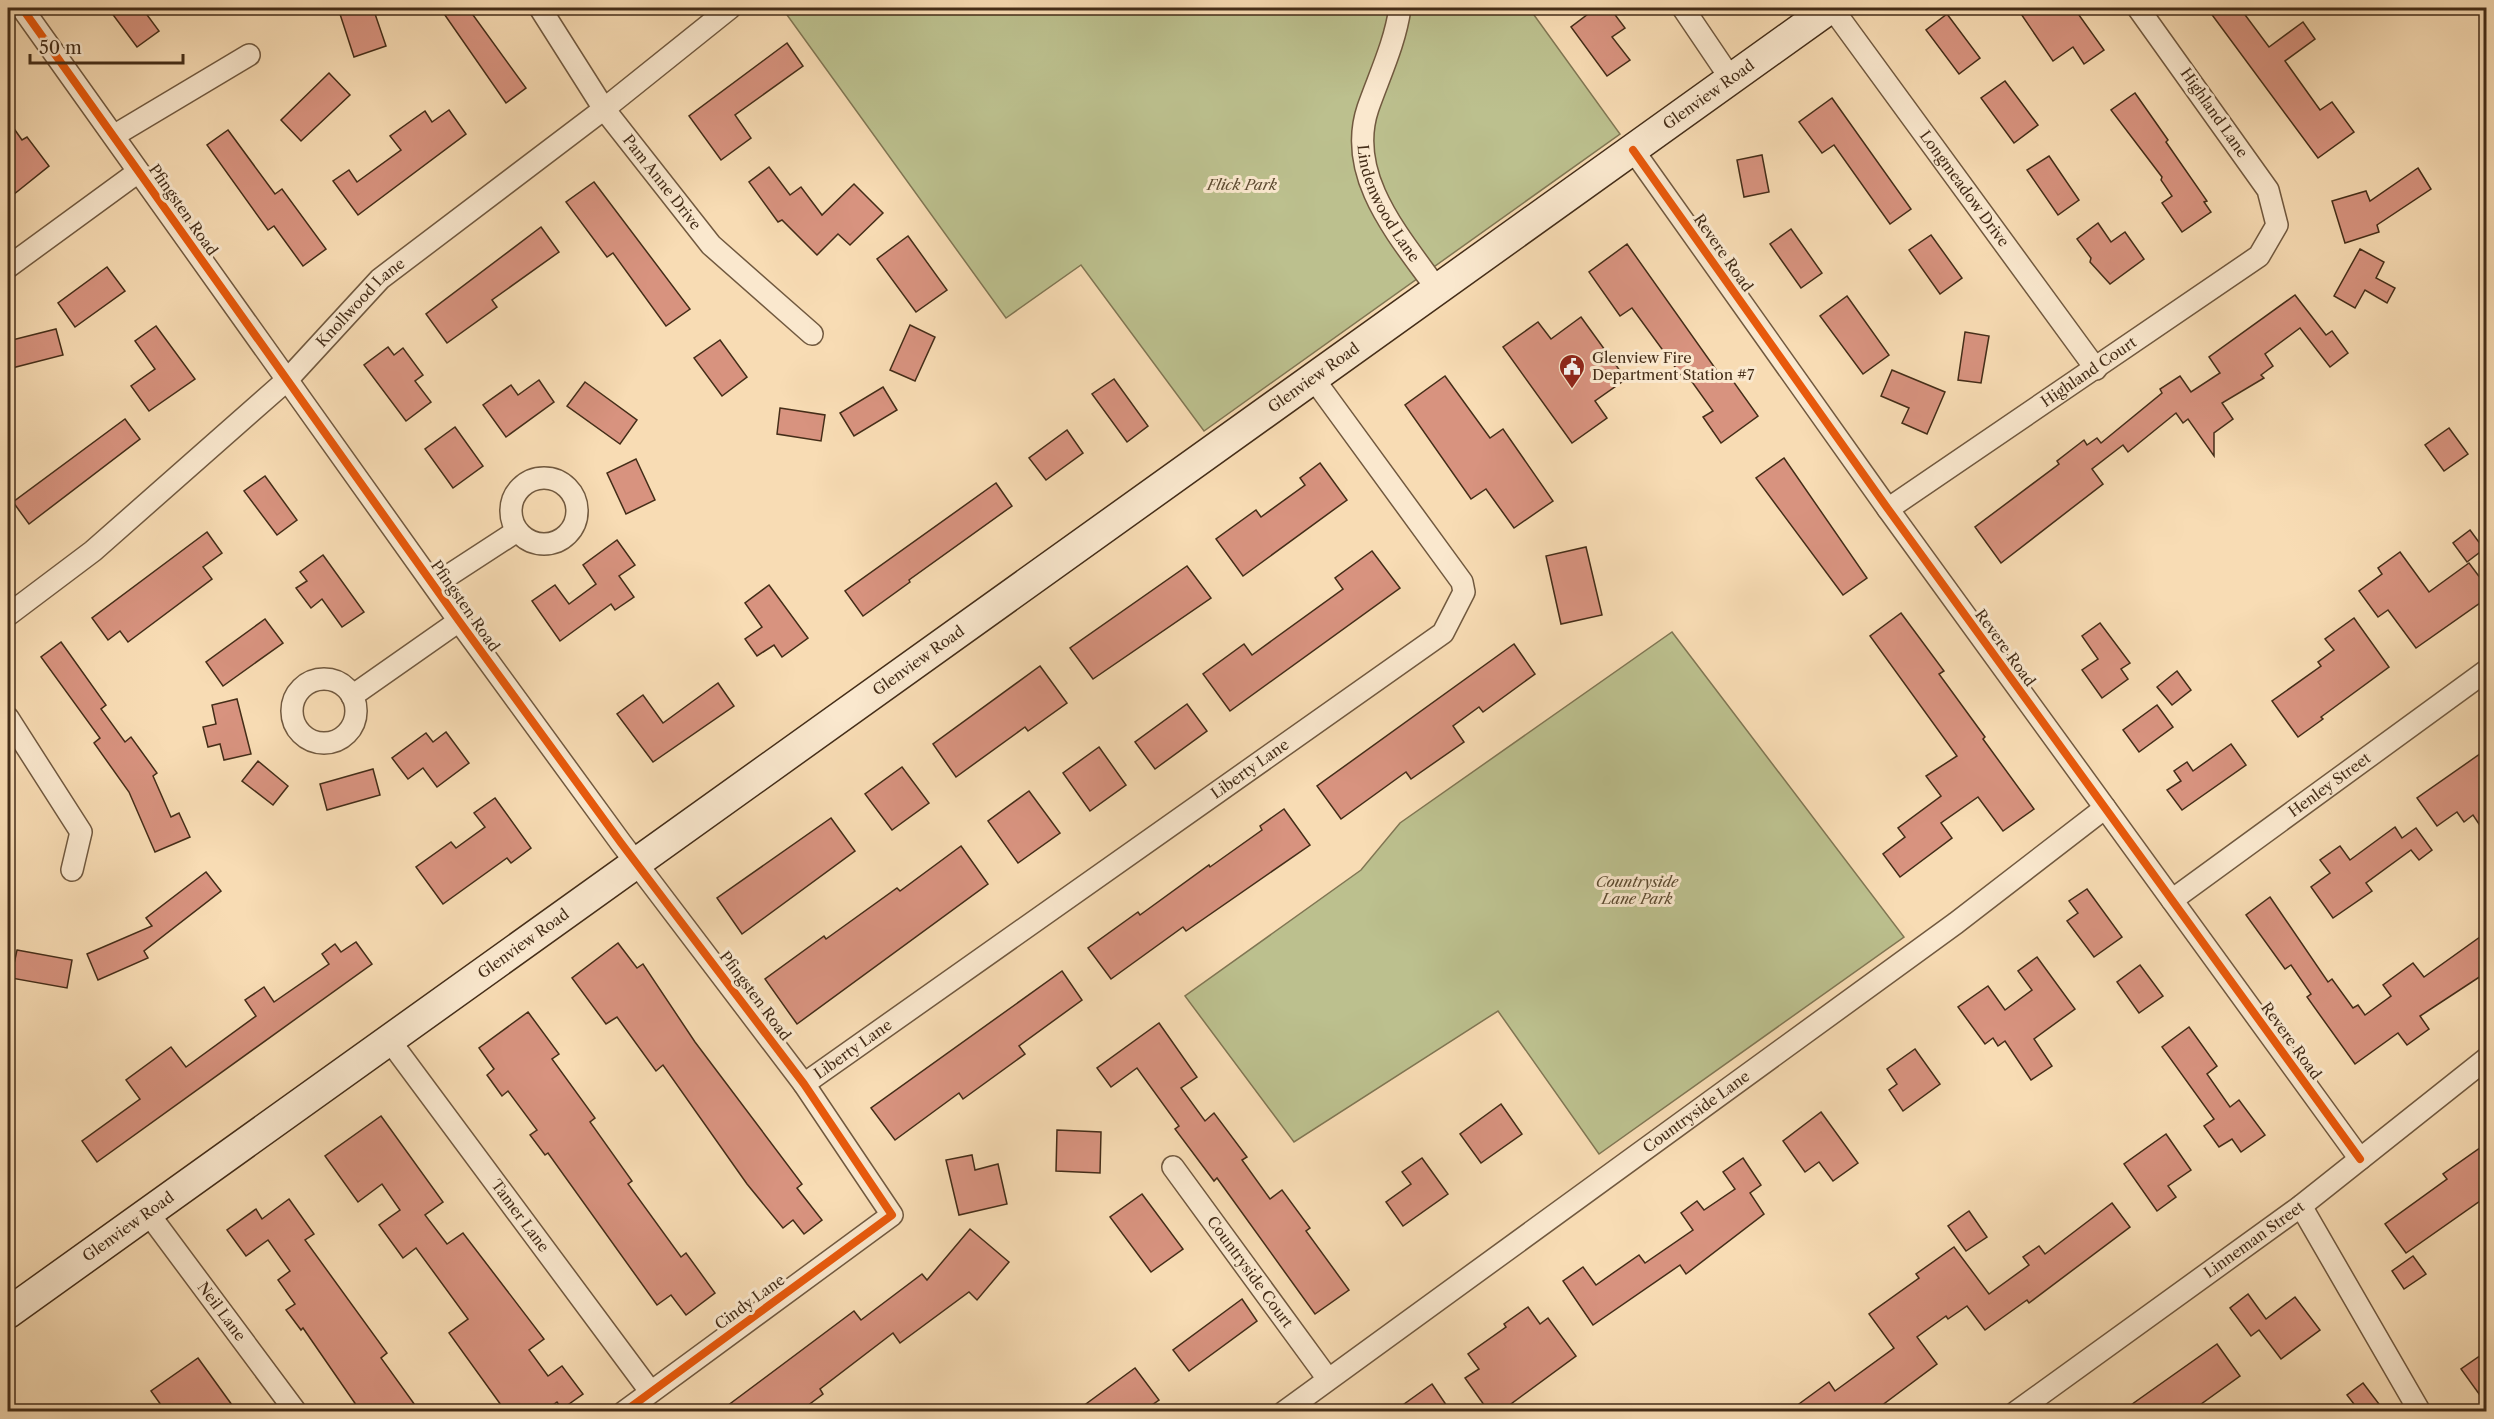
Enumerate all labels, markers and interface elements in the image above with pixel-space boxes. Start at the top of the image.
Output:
scale bar [30,27,183,65]
text: 50 m [39,37,82,59]
street label: Glenview Road [1659,55,1758,134]
street label: Highland Lane [2176,64,2252,161]
street label: Longmeadow Drive [1916,127,2013,250]
street label: Pam Anne Drive [619,131,706,234]
street label: Lindenwood Lane [1354,144,1424,266]
street label: Pfingsten Road [145,160,222,259]
park label: Flick Park [1206,175,1277,194]
street label: Revere Road [1690,210,1757,295]
street label: Knollwood Lane [312,254,408,351]
street label: Highland Court [2037,332,2140,411]
street label: Glenview Road [1264,338,1363,417]
place label: Glenview Fire Department Station #7 [1592,348,1755,384]
public building icon: Glenview Fire Department Station #7 [1557,352,1587,390]
street label: Pfingsten Road [427,556,504,655]
street label: Revere Road [1971,605,2040,690]
street label: Glenview Road [869,621,968,700]
street label: Liberty Lane [1207,735,1292,803]
street label: Henley Street [2284,748,2375,821]
park label: Countryside Lane Park [1596,872,1679,908]
street label: Glenview Road [474,904,573,983]
street label: Pfingsten Road [716,947,795,1044]
street label: Revere Road [2257,998,2326,1083]
street label: Liberty Lane [810,1015,895,1083]
street label: Countryside Lane [1639,1066,1753,1157]
street label: Tamer Lane [487,1176,554,1256]
street label: Glenview Road [79,1187,177,1266]
street label: Linneman Street [2200,1196,2309,1282]
street label: Countryside Court [1203,1212,1298,1332]
street label: Cindy Lane [711,1270,788,1333]
street label: Neil Lane [194,1278,250,1345]

